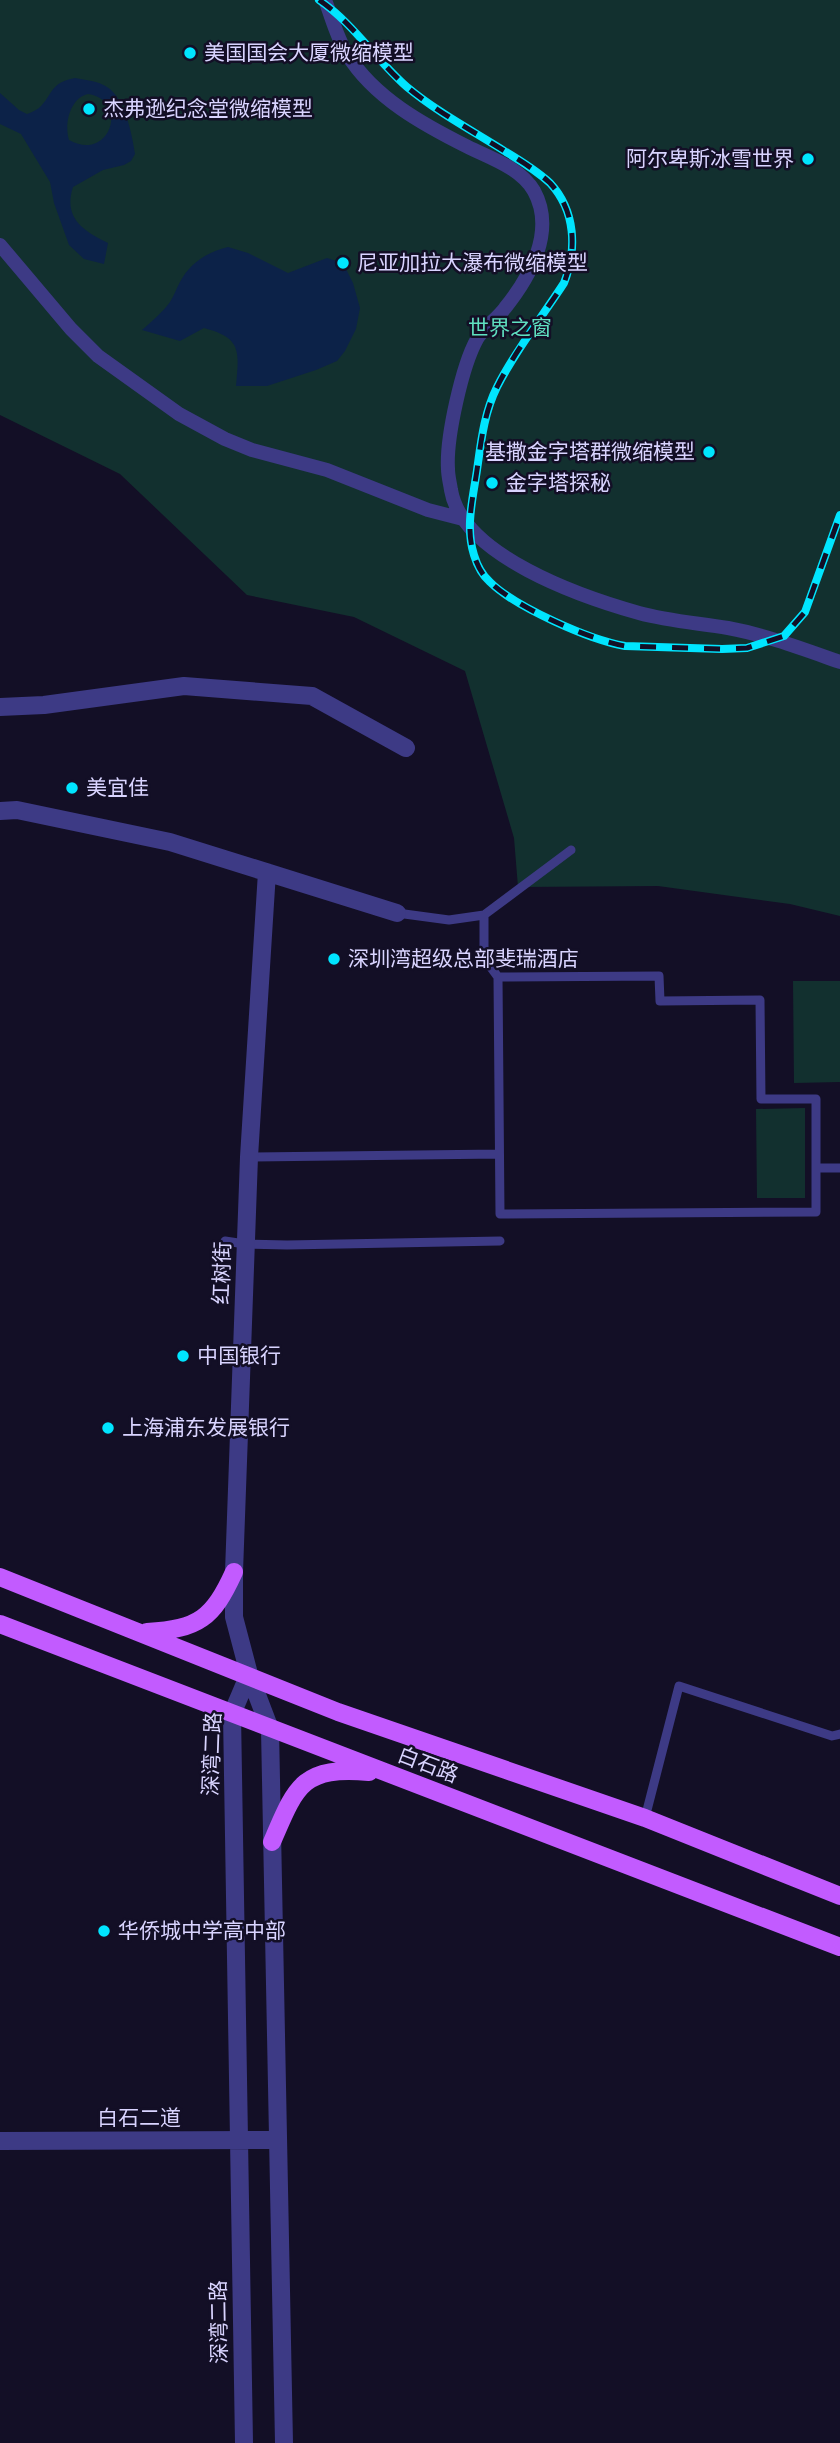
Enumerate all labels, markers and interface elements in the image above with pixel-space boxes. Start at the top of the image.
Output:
place label: 美国国会大厦微缩模型 [204,41,414,66]
marker: 美国国会大厦微缩模型 [182,45,198,61]
place label: 杰弗逊纪念堂微缩模型 [103,97,313,122]
marker: 杰弗逊纪念堂微缩模型 [81,101,97,117]
place label: 阿尔卑斯冰雪世界 [626,147,794,172]
marker: 阿尔卑斯冰雪世界 [800,151,816,167]
place label: 尼亚加拉大瀑布微缩模型 [357,251,588,276]
marker: 尼亚加拉大瀑布微缩模型 [335,255,351,271]
park label: 世界之窗 [468,316,552,341]
place label: 基撒金字塔群微缩模型 [485,440,695,465]
marker: 基撒金字塔群微缩模型 [701,444,717,460]
place label: 金字塔探秘 [506,471,611,496]
marker: 金字塔探秘 [484,475,500,491]
place label: 美宜佳 [86,776,149,801]
marker: 美宜佳 [64,780,80,796]
place label: 深圳湾超级总部斐瑞酒店 [348,947,579,972]
marker: 深圳湾超级总部斐瑞酒店 [326,951,342,967]
street label: 红树街 [209,1241,236,1305]
place label: 中国银行 [197,1344,281,1369]
marker: 中国银行 [175,1348,191,1364]
place label: 上海浦东发展银行 [122,1416,290,1441]
marker: 上海浦东发展银行 [100,1420,116,1436]
street label: 深湾二路 [199,1712,226,1796]
street label: 白石路 [394,1743,462,1788]
place label: 华侨城中学高中部 [118,1919,286,1944]
marker: 华侨城中学高中部 [96,1923,112,1939]
street label: 白石二道 [97,2106,181,2131]
street label: 深湾二路 [206,2280,233,2364]

